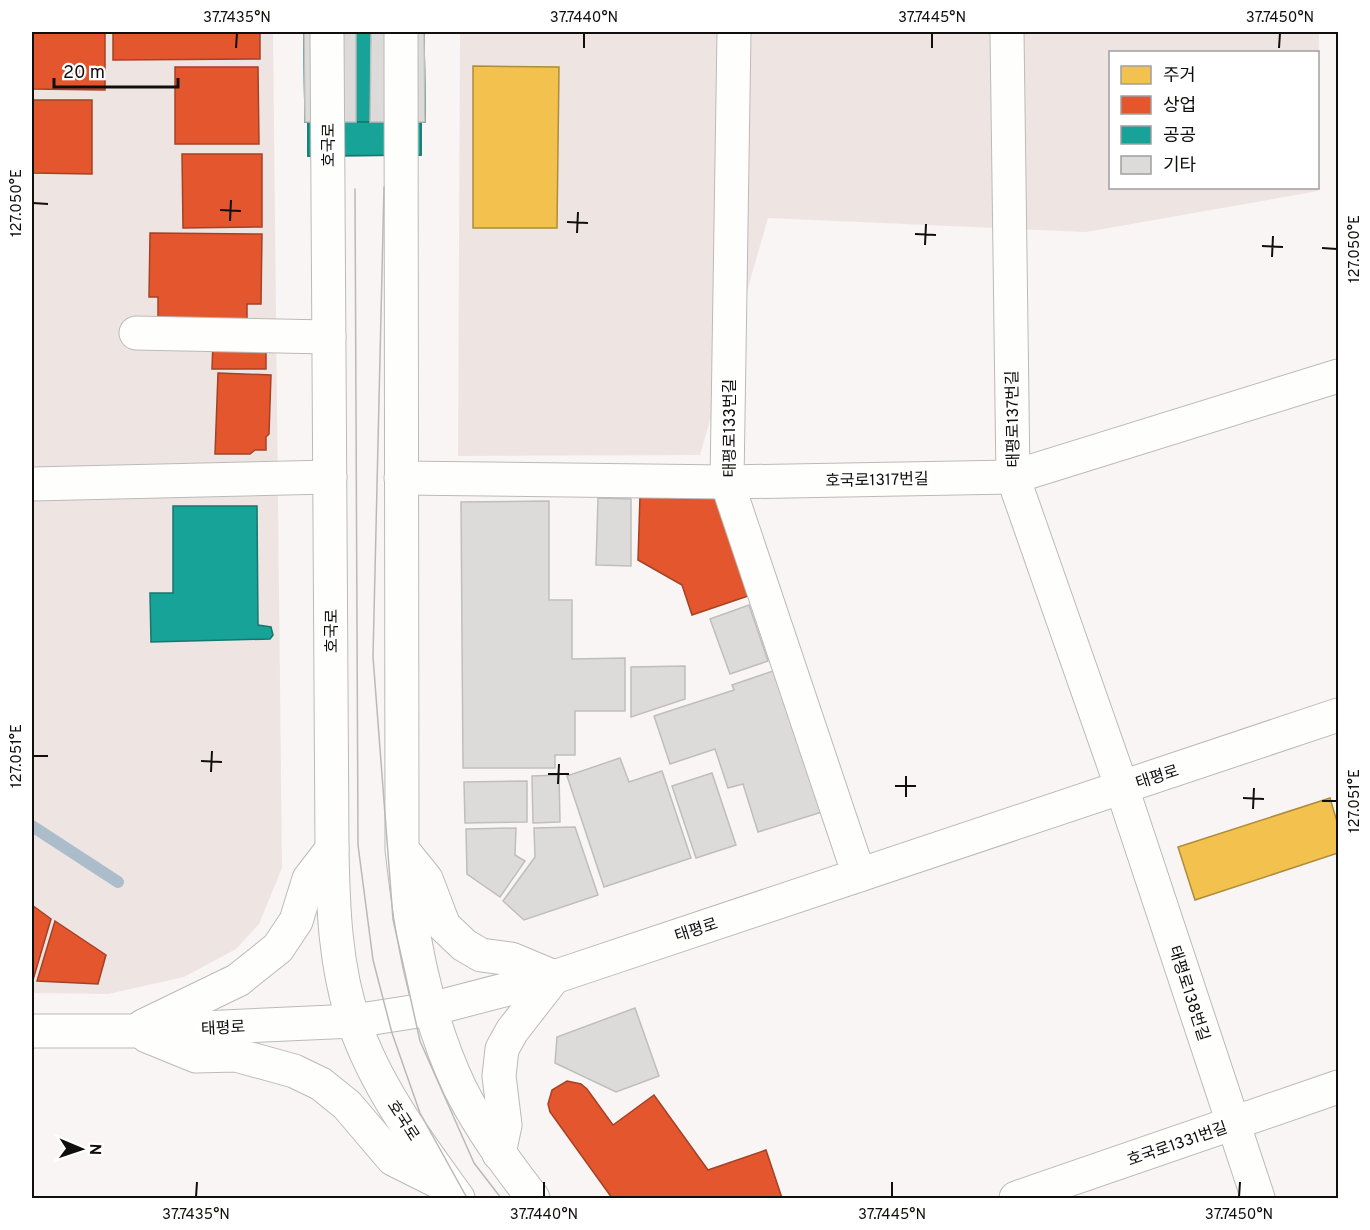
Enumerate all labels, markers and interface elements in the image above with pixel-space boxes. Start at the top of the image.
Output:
text: 37.7435°N [203,9,271,28]
text: 37.7440°N [550,9,618,28]
text: 37.7445°N [898,9,966,28]
text: 37.7450°N [1246,9,1314,28]
scale bar [54,51,178,89]
legend [1109,51,1319,189]
text: 20 m [63,62,105,85]
text: 주거 [1163,65,1196,88]
text: 상업 [1163,95,1196,118]
street label: 호국로 [320,123,340,167]
text: 공공 [1163,125,1196,148]
text: 기타 [1163,155,1197,178]
text: 127.050°E [8,169,27,237]
text: 127.050°E [1346,215,1365,283]
street label: 태평로137번길 [1003,370,1025,468]
street label: 태평로133번길 [721,379,741,477]
street label: 호국로1317번길 [825,470,929,492]
street label: 호국로 [323,609,343,653]
text: 127.051°E [8,724,27,788]
street label: 태평로 [1134,761,1182,794]
text: 127.051°E [1346,769,1365,833]
street label: 태평로 [673,914,721,947]
street label: 태평로138번길 [1163,943,1213,1044]
street label: 태평로 [201,1018,246,1040]
street label: 호국로 [382,1097,423,1145]
street label: 호국로1331번길 [1125,1118,1230,1171]
north arrow [51,1119,111,1179]
text: N [84,1143,104,1156]
text: 37.7435°N [162,1206,230,1225]
text: 37.7440°N [510,1206,578,1225]
text: 37.7445°N [858,1206,926,1225]
text: 37.7450°N [1205,1206,1273,1225]

